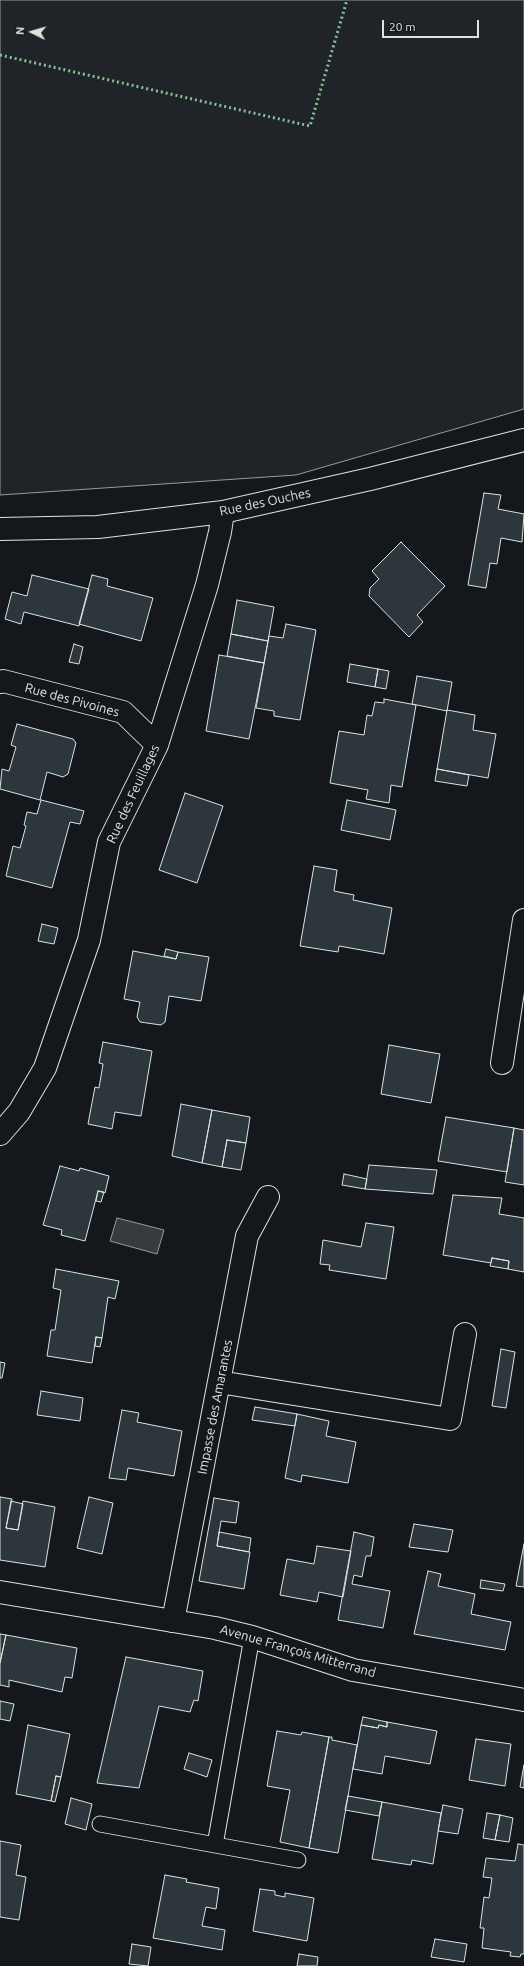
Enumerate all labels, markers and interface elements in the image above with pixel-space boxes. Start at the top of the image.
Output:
north arrow [12,12,52,52]
scale bar [384,12,481,38]
text: 20 m [389,20,416,33]
text: N [14,26,26,36]
street label: Rue des Ouches [218,485,312,519]
street label: Rue des Pivoines [23,680,121,720]
street label: Rue des Feuillages [103,742,163,846]
street label: Impasse des Amarantes [194,1338,236,1476]
street label: Avenue François Mitterrand [218,1621,378,1681]

